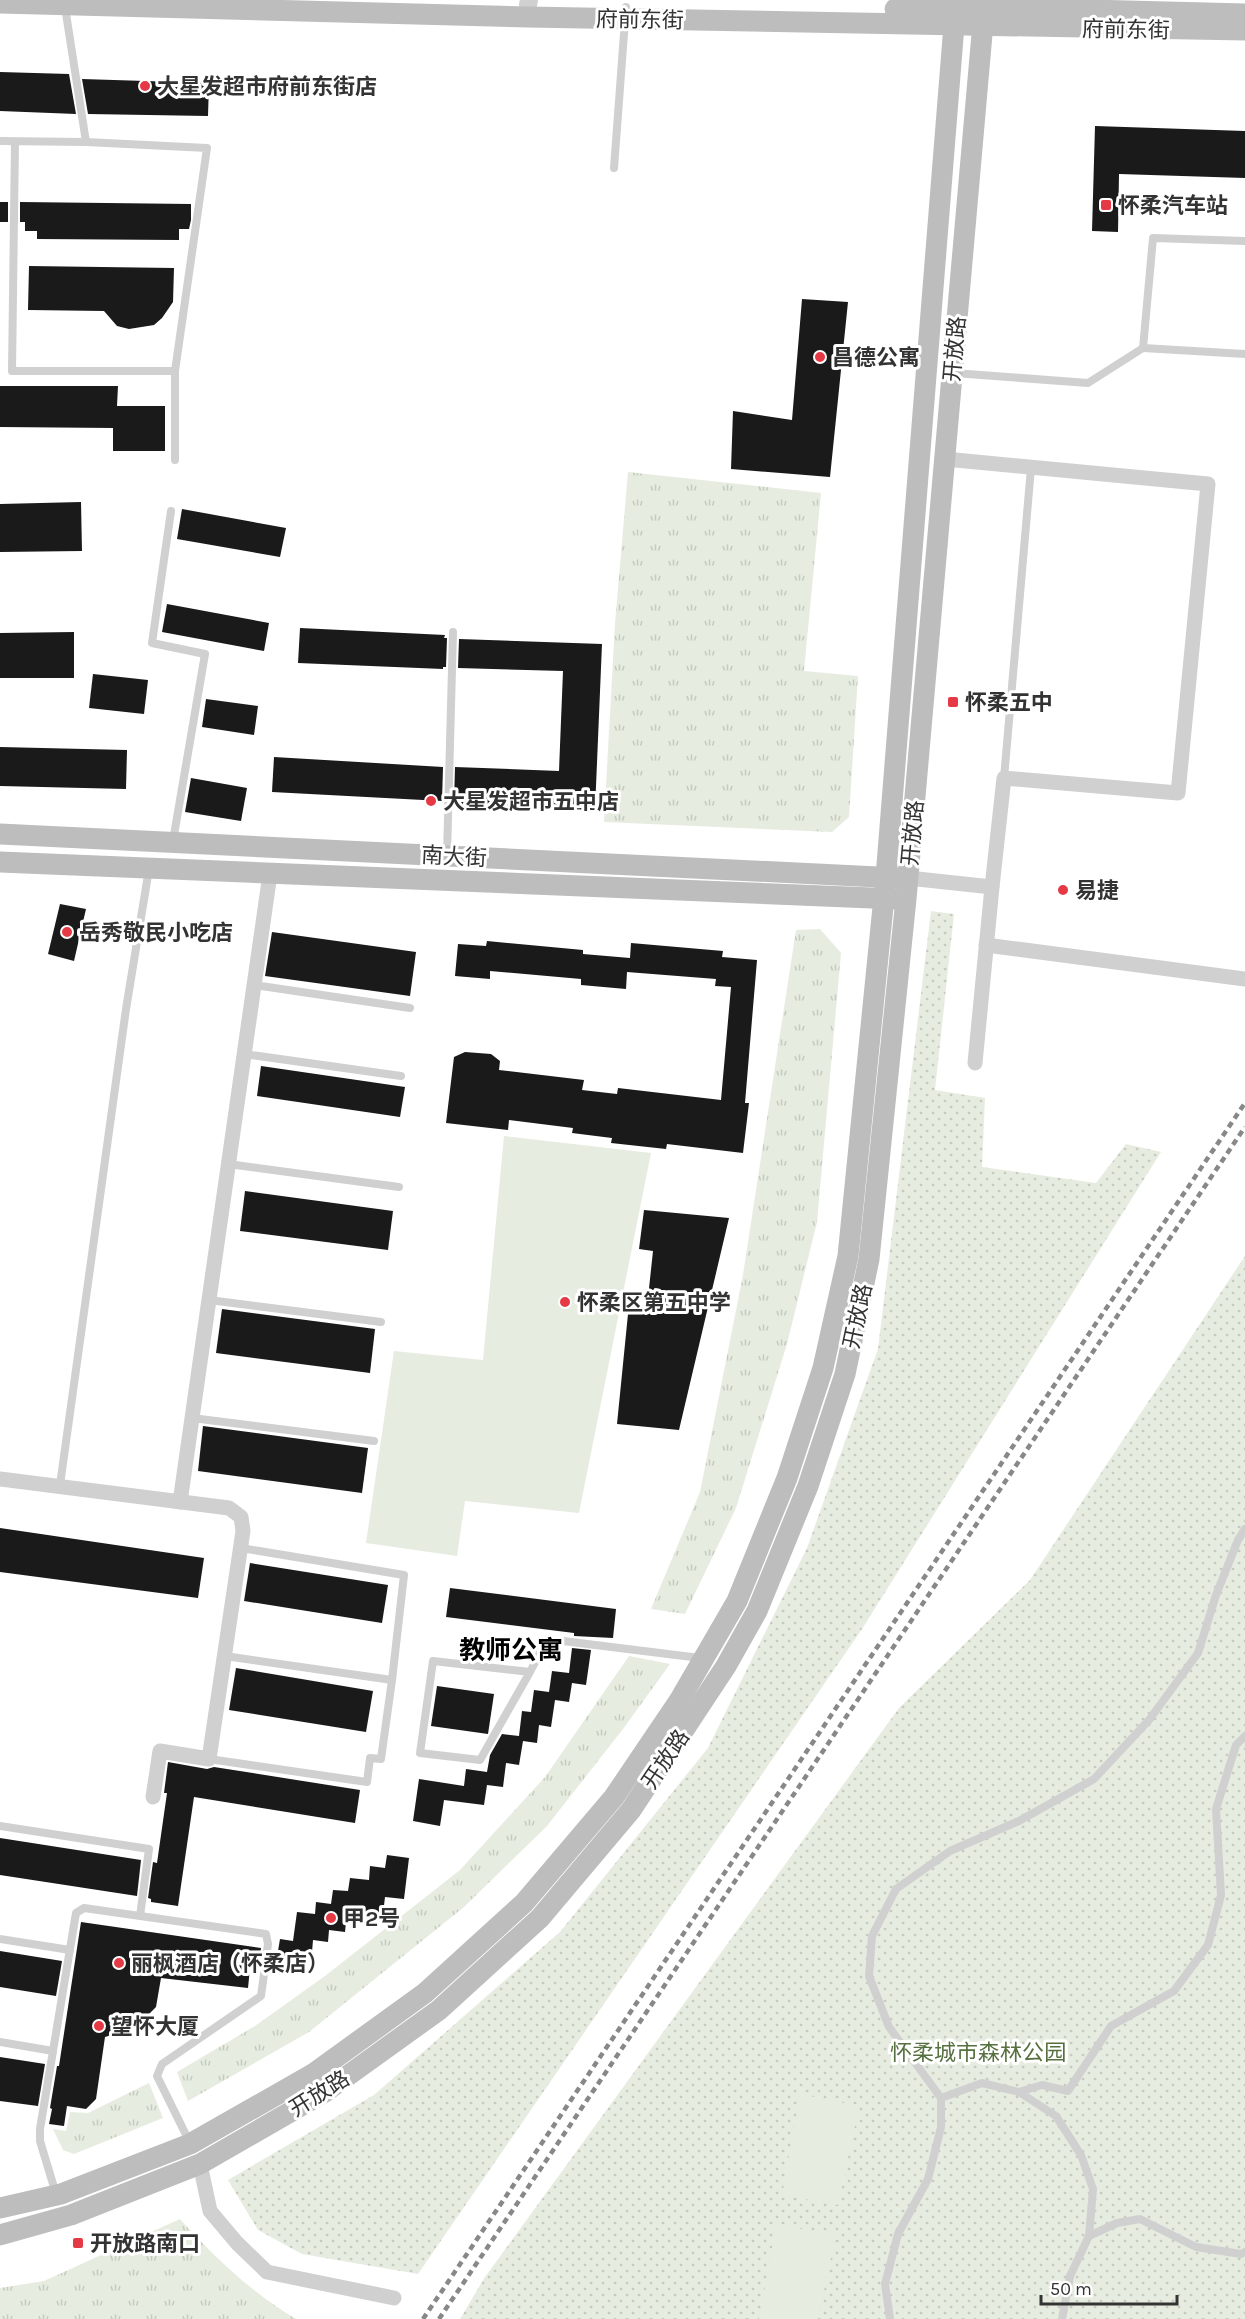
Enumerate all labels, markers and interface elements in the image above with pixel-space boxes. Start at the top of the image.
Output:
street label: 府前东街 [596,6,684,34]
street label: 府前东街 [1082,16,1170,44]
place label: 大星发超市府前东街店 [157,74,377,100]
marker: 大星发超市府前东街店 [138,79,152,93]
place label: 怀柔汽车站 [1118,193,1228,219]
marker: 怀柔汽车站 [1099,198,1113,212]
street label: 开放路 [939,315,971,383]
place label: 昌德公寓 [832,345,920,371]
marker: 昌德公寓 [813,350,827,364]
place label: 怀柔五中 [965,690,1053,716]
marker: 怀柔五中 [946,695,960,709]
place label: 大星发超市五中店 [443,789,619,815]
marker: 大星发超市五中店 [424,794,438,808]
street label: 开放路 [897,799,929,867]
street label: 南大街 [420,842,488,872]
place label: 易捷 [1075,878,1119,904]
marker: 易捷 [1056,883,1070,897]
place label: 岳秀敬民小吃店 [79,920,233,946]
marker: 岳秀敬民小吃店 [60,925,74,939]
street label: 开放路 [838,1281,878,1351]
place label: 怀柔区第五中学 [577,1290,731,1316]
marker: 怀柔区第五中学 [558,1295,572,1309]
district label: 教师公寓 [459,1635,563,1666]
street label: 开放路 [637,1725,695,1794]
place label: 甲2号 [343,1906,400,1932]
marker: 甲2号 [324,1911,338,1925]
place label: 丽枫酒店（怀柔店） [131,1951,329,1977]
marker: 丽枫酒店（怀柔店） [112,1956,126,1970]
place label: 望怀大厦 [111,2014,199,2040]
marker: 望怀大厦 [92,2019,106,2033]
park label: 怀柔城市森林公园 [890,2040,1066,2066]
street label: 开放路 [285,2065,354,2122]
place label: 开放路南口 [90,2231,200,2257]
marker: 开放路南口 [71,2236,85,2250]
scale bar [1041,2268,1178,2306]
text: 50 m [1050,2278,1092,2300]

